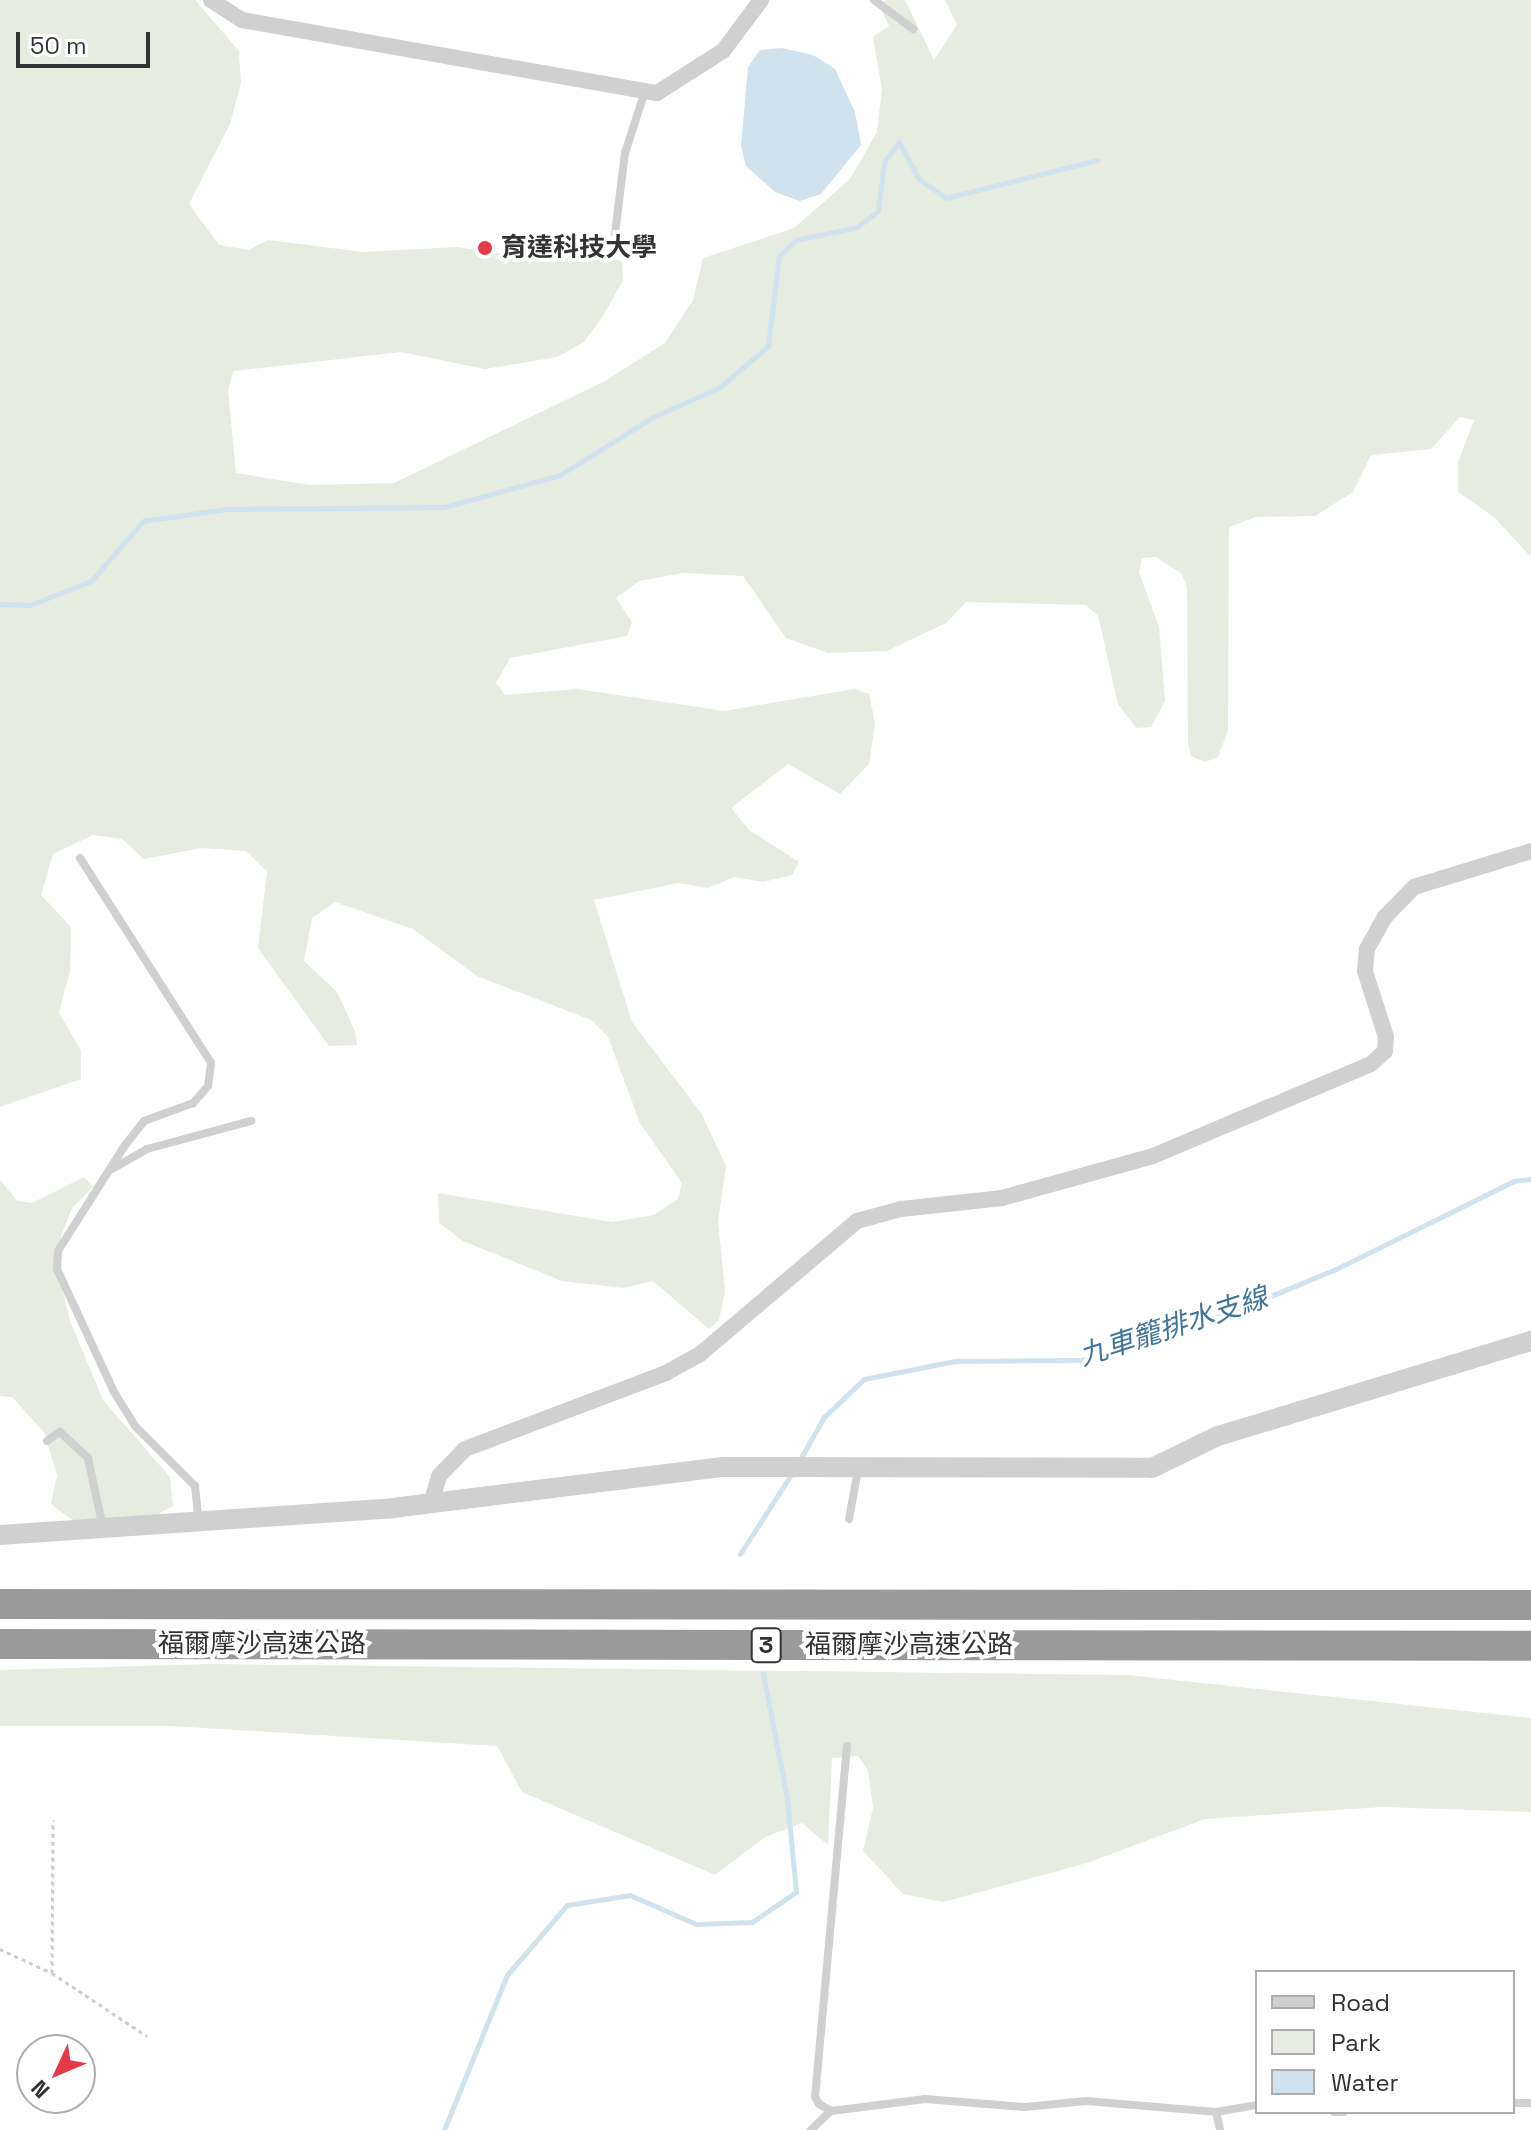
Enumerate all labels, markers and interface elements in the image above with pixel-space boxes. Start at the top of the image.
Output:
scale bar [20,16,154,66]
text: 50 m [30,30,87,61]
place label: 育達科技大學 [501,232,657,264]
marker: 育達科技大學 [476,239,494,257]
water label: 九車籠排水支線 [1075,1280,1271,1372]
road number: 3 [750,1625,782,1665]
street label: 福爾摩沙高速公路 [158,1628,366,1660]
street label: 福爾摩沙高速公路 [805,1629,1013,1661]
legend [1255,1970,1515,2114]
text: Road [1331,1987,1390,2018]
text: Park [1331,2027,1381,2058]
north arrow [16,2034,96,2114]
text: Water [1331,2067,1399,2098]
text: N [25,2074,55,2104]

